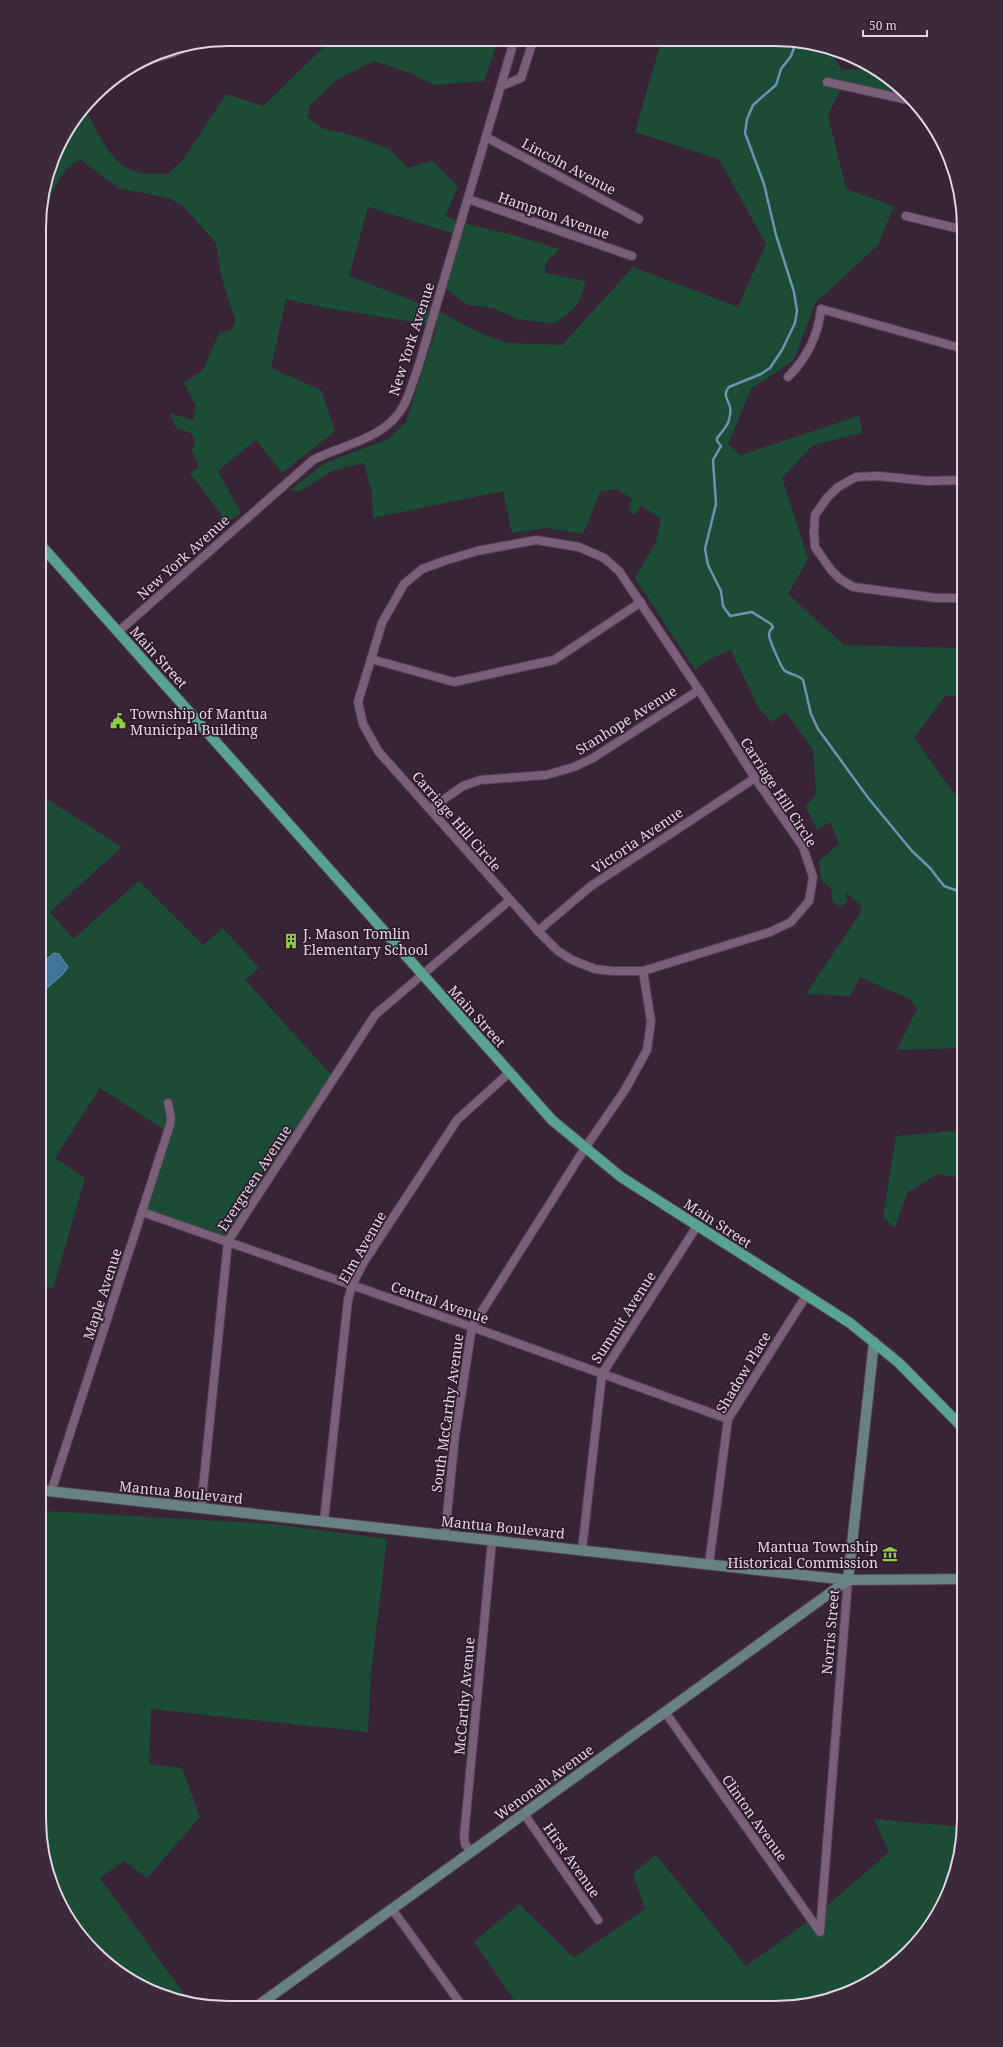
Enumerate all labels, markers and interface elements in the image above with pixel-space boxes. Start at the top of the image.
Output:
scale bar [863,12,927,38]
text: 50 m [869,17,897,34]
street label: Lincoln Avenue [519,133,619,199]
street label: Hampton Avenue [496,187,612,243]
street label: New York Avenue [384,280,438,398]
street label: New York Avenue [133,510,233,604]
street label: Main Street [126,622,192,692]
street label: Stanhope Avenue [572,681,680,759]
place label: Township of Mantua Municipal Building [130,704,268,739]
public building icon: Township of Mantua Municipal Building [109,712,127,730]
street label: Carriage Hill Circle [736,734,822,850]
street label: Carriage Hill Circle [408,767,506,875]
street label: Victoria Avenue [588,802,686,878]
place label: J. Mason Tomlin Elementary School [302,924,429,959]
building icon: J. Mason Tomlin Elementary School [282,932,300,950]
street label: Main Street [444,981,510,1051]
street label: Evergreen Avenue [213,1121,295,1235]
street label: Main Street [680,1194,756,1252]
street label: Elm Avenue [334,1208,390,1286]
street label: Maple Avenue [78,1246,126,1342]
street label: Summit Avenue [586,1267,660,1367]
street label: Central Avenue [389,1276,491,1328]
street label: Shadow Place [711,1328,775,1416]
street label: South McCarthy Avenue [426,1332,468,1494]
street label: Mantua Boulevard [118,1476,244,1508]
street label: Mantua Boulevard [440,1511,566,1543]
place label: Mantua Township Historical Commission [727,1537,878,1572]
museum icon: Mantua Township Historical Commission [881,1545,899,1563]
street label: Norris Street [817,1589,843,1675]
street label: McCarthy Avenue [449,1636,479,1756]
street label: Wenonah Avenue [491,1740,597,1824]
street label: Clinton Avenue [718,1771,792,1865]
street label: Hirst Avenue [539,1819,605,1901]

